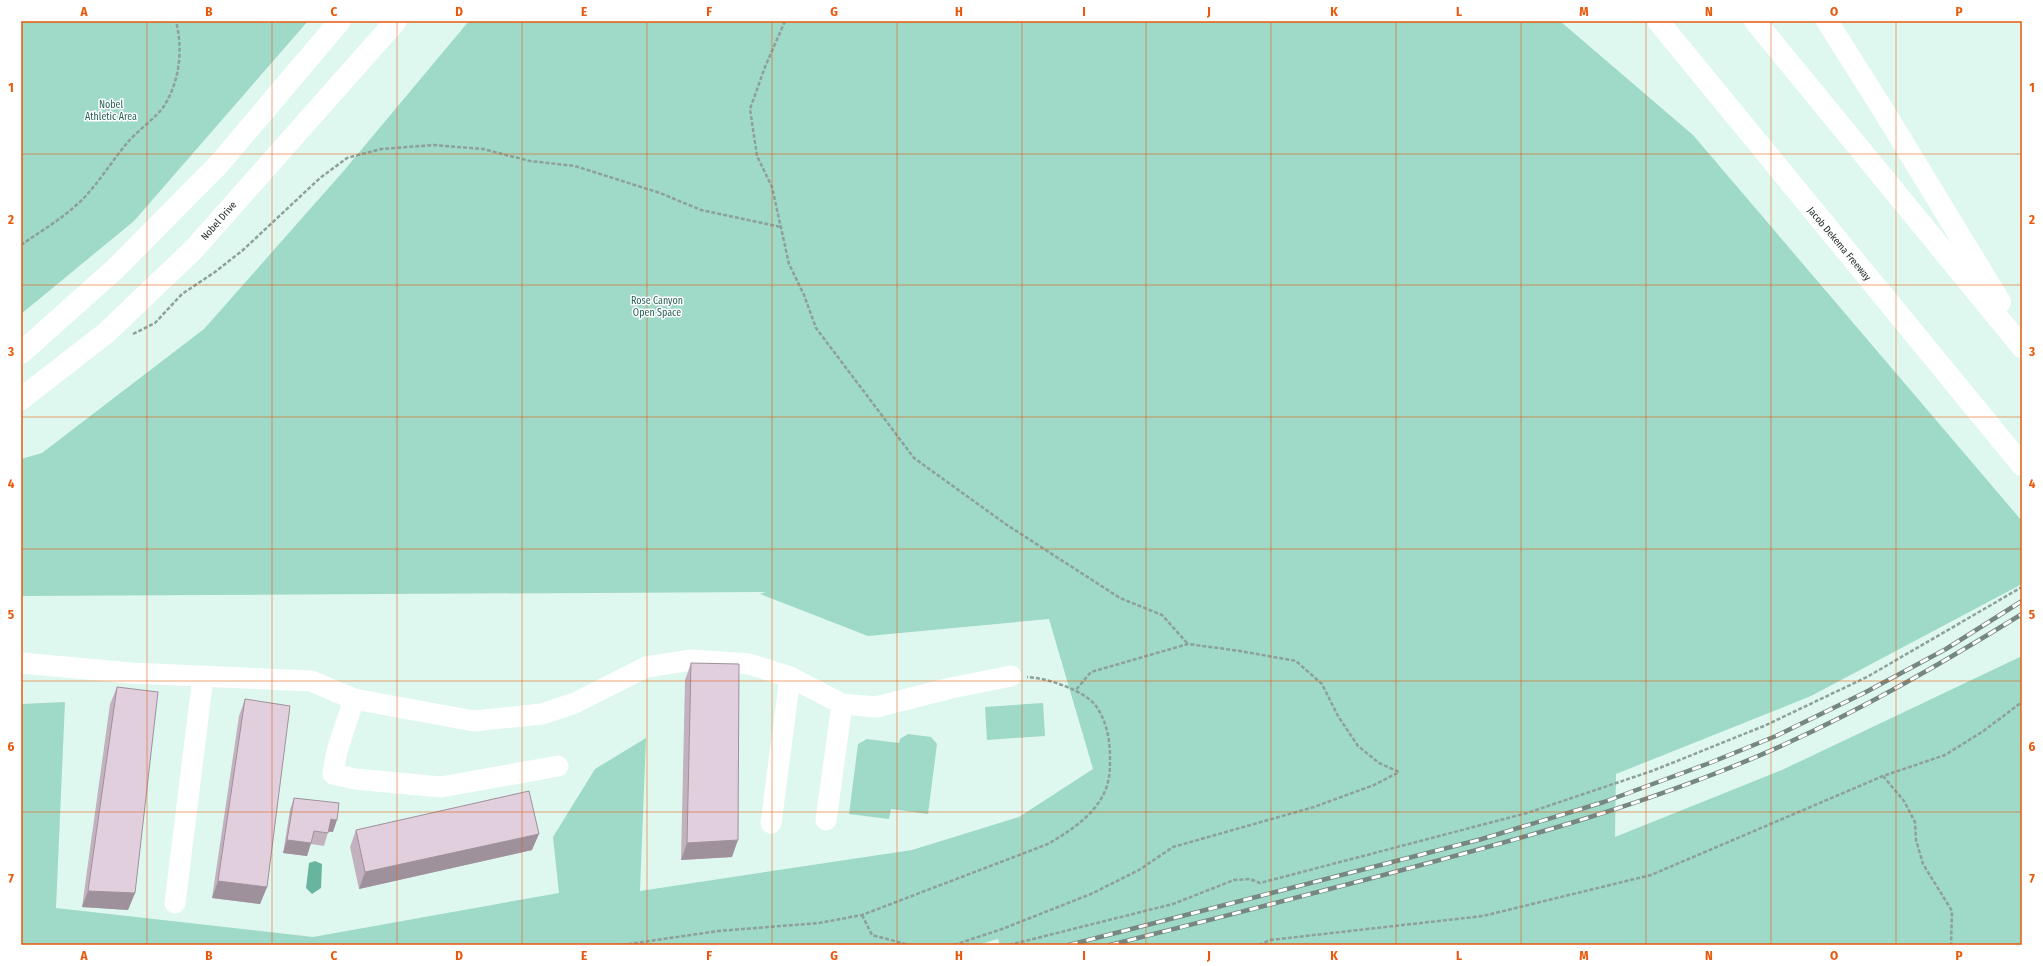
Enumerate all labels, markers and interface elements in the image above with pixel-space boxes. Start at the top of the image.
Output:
text: A [79,4,88,19]
text: B [205,4,213,19]
text: C [331,4,338,19]
text: D [455,4,463,19]
text: E [581,4,587,19]
text: F [706,4,712,19]
text: G [830,4,838,19]
text: H [955,4,963,19]
text: I [1082,4,1086,19]
text: J [1206,4,1211,19]
text: K [1330,4,1338,19]
text: L [1456,4,1462,19]
text: M [1579,4,1589,19]
text: N [1705,4,1713,19]
text: O [1830,4,1838,19]
text: P [1955,4,1963,19]
text: 1 [8,80,14,95]
text: 1 [2029,80,2035,95]
park label: Nobel Athletic Area [85,99,137,123]
street label: Nobel Drive [199,199,239,243]
street label: Jacob Dekema Freeway [1805,205,1874,284]
text: 2 [7,212,14,227]
text: 2 [2028,212,2035,227]
park label: Rose Canyon Open Space [631,295,683,319]
text: 3 [7,344,14,359]
text: 3 [2028,344,2035,359]
text: 4 [8,476,15,491]
text: 4 [2029,476,2036,491]
text: 5 [8,607,14,622]
text: 5 [2029,607,2035,622]
text: 6 [8,739,15,754]
text: 6 [2029,739,2036,754]
text: 7 [8,871,14,886]
text: 7 [2029,871,2035,886]
text: A [79,948,88,963]
text: B [205,948,213,963]
text: C [331,948,338,963]
text: D [455,948,463,963]
text: E [581,948,587,963]
text: F [706,948,712,963]
text: G [830,948,838,963]
text: H [955,948,963,963]
text: I [1082,948,1086,963]
text: J [1206,948,1211,963]
text: K [1330,948,1338,963]
text: L [1456,948,1462,963]
text: M [1579,948,1589,963]
text: N [1705,948,1713,963]
text: O [1830,948,1838,963]
text: P [1955,948,1963,963]

